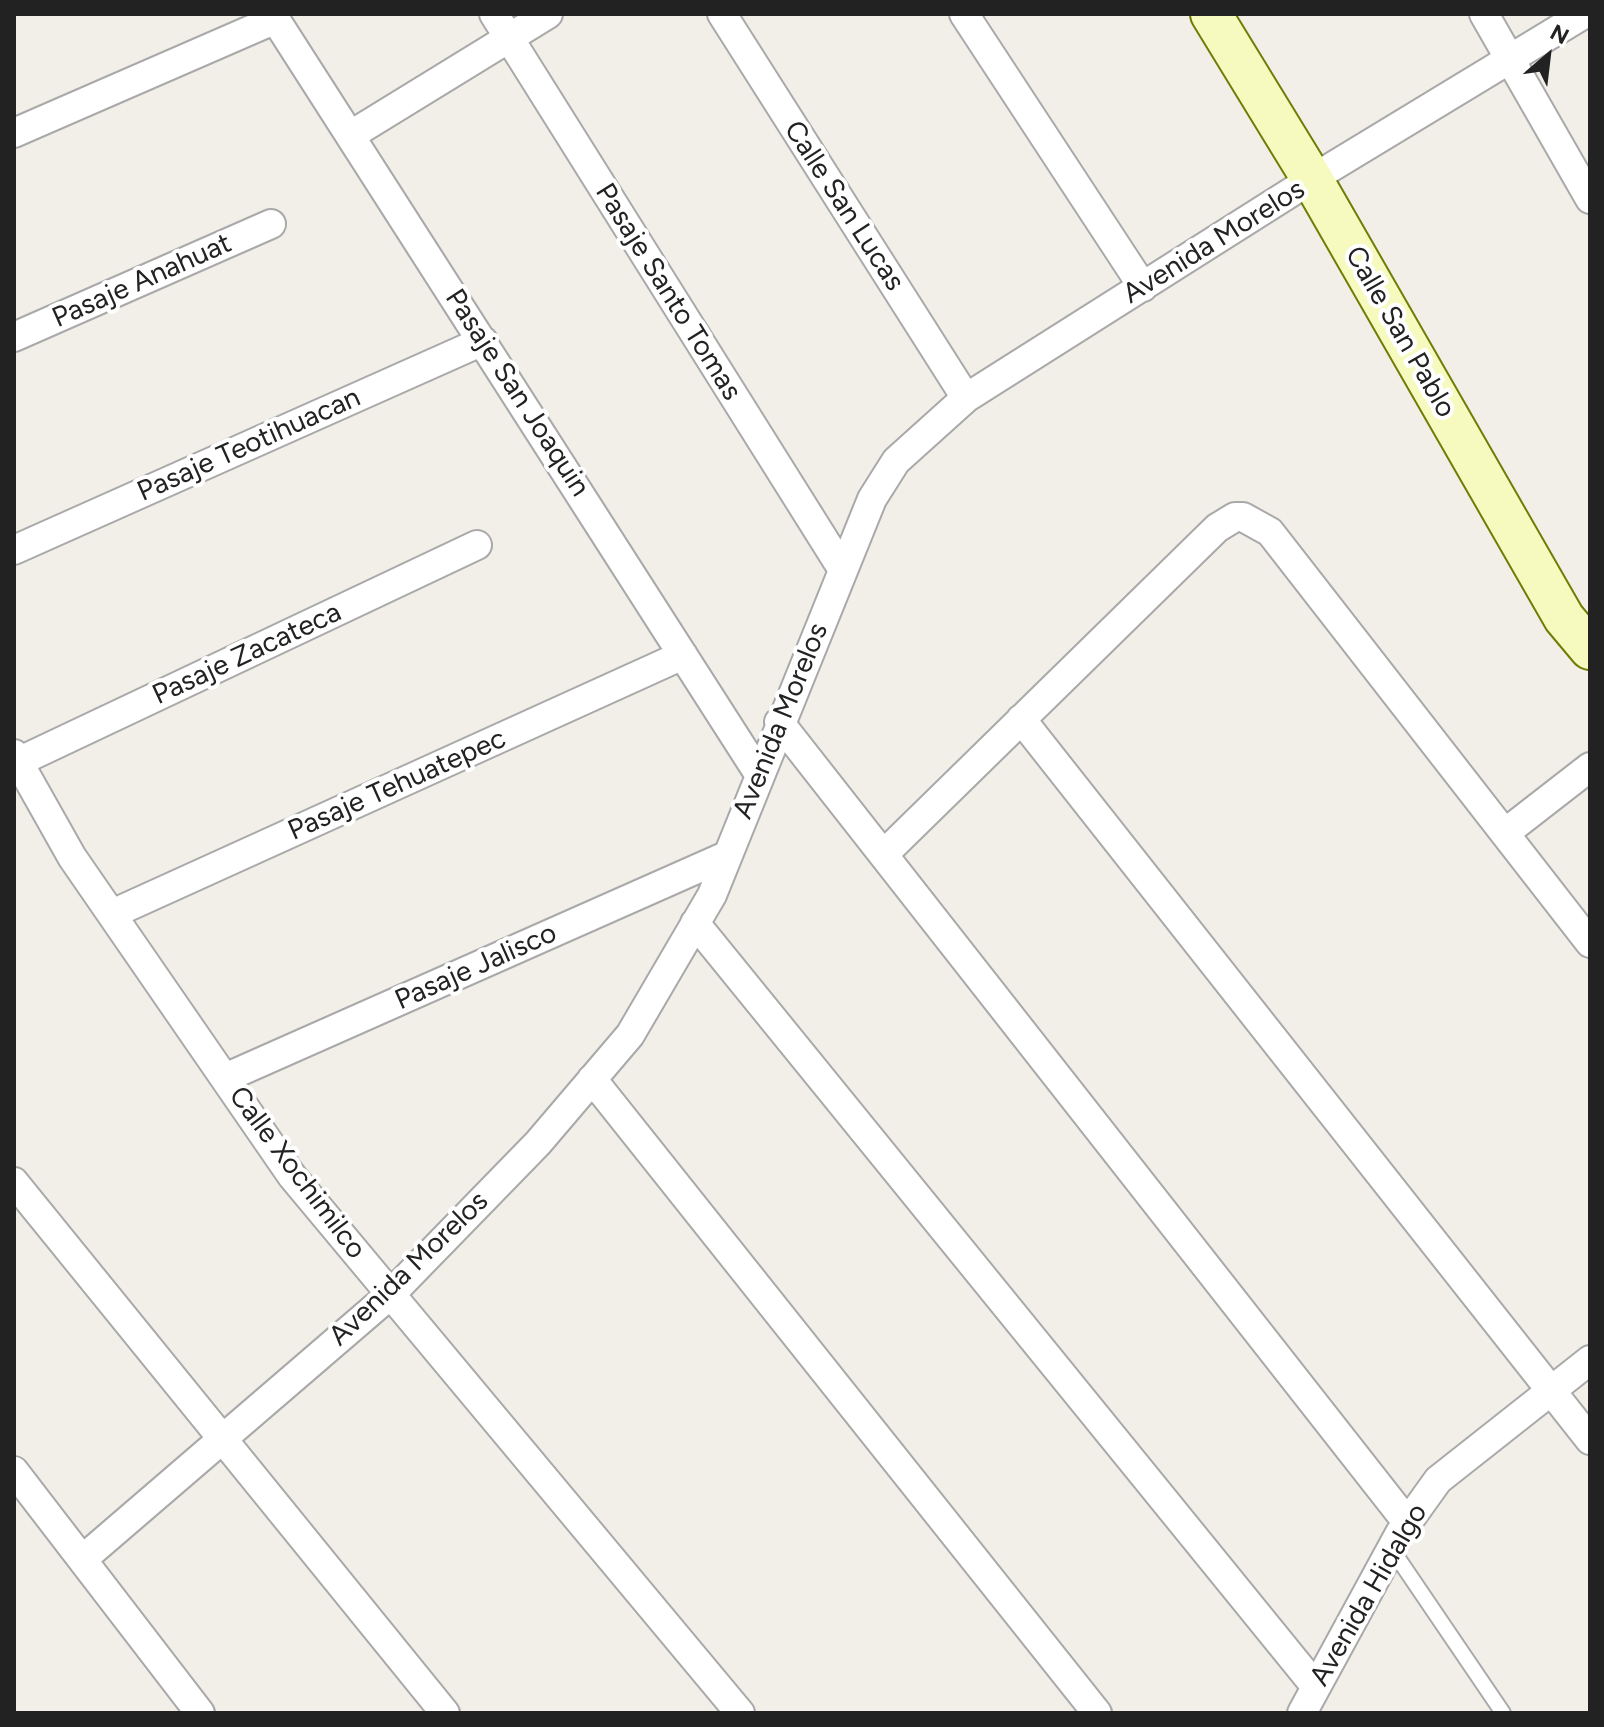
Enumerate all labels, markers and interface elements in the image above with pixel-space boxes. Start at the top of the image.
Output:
north arrow [1508,16,1588,96]
text: N [1546,18,1573,50]
street label: Calle San Lucas [777,115,911,297]
street label: Avenida Morelos [1117,173,1311,311]
street label: Pasaje Santo Tomas [588,177,748,407]
street label: Pasaje Anahuat [47,227,237,335]
street label: Calle San Pablo [1337,240,1463,424]
street label: Pasaje San Joaquin [438,283,596,503]
street label: Pasaje Teotihuacan [132,381,366,509]
street label: Pasaje Zacateca [147,596,347,712]
street label: Avenida Morelos [726,618,836,824]
street label: Pasaje Tehuatepec [283,722,511,848]
street label: Pasaje Jalisco [390,916,562,1018]
street label: Calle Xochimilco [221,1080,373,1266]
street label: Avenida Morelos [323,1185,495,1353]
street label: Avenida Hidalgo [1303,1498,1435,1692]

